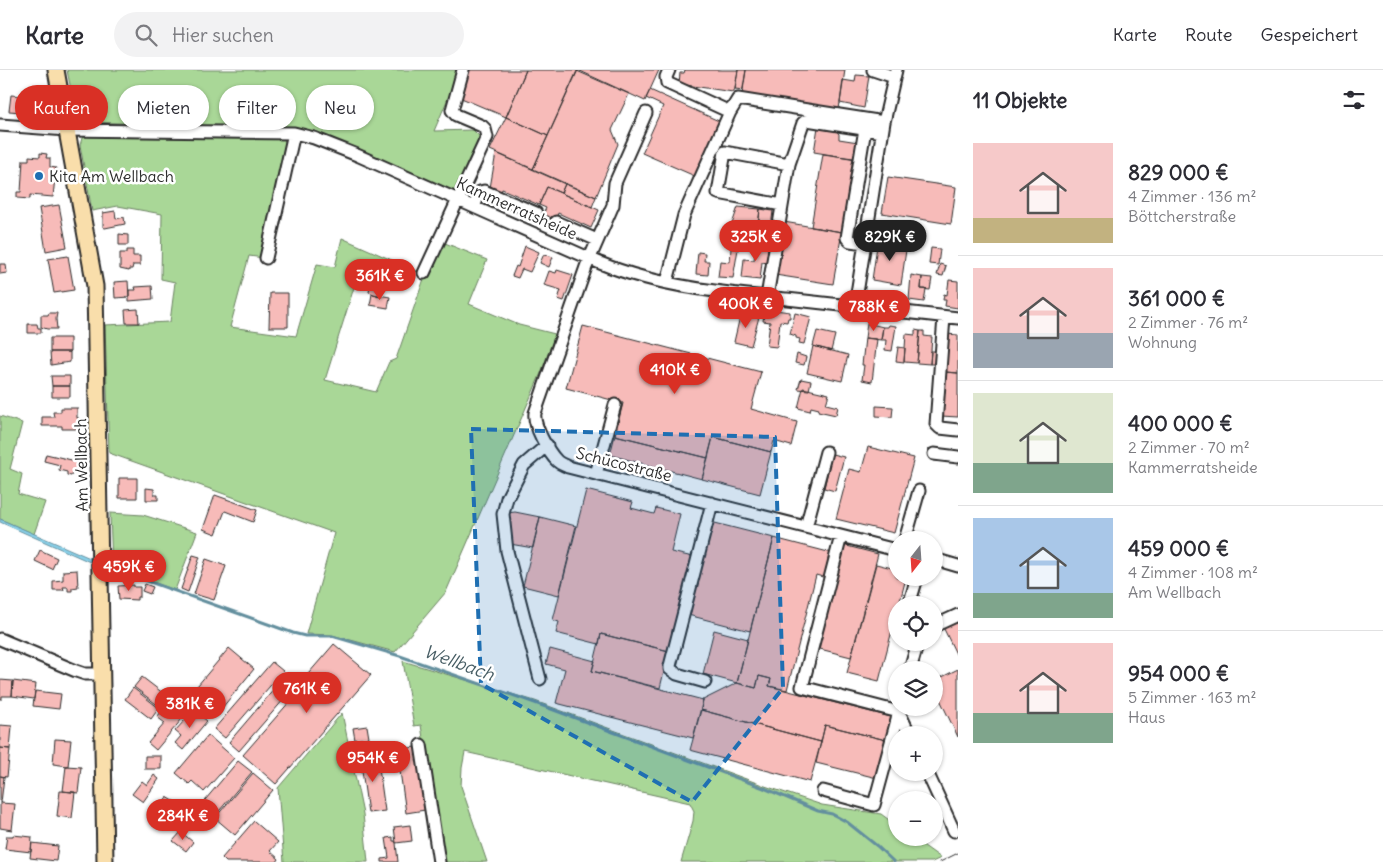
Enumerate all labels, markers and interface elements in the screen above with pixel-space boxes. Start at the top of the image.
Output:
search box [114,12,464,57]
text: Karte [25,20,84,50]
icon: search [132,21,160,49]
text: Hier suchen [172,23,274,47]
text: Karte [1113,23,1157,46]
text: Route [1185,23,1232,46]
text: Gespeichert [1260,23,1358,46]
chip: Kaufen [15,85,108,130]
chip: Mieten [118,85,209,130]
chip: Filter [219,85,296,130]
chip: Neu [306,85,374,130]
icon: filters [1340,86,1368,114]
text: 11 Objekte [973,87,1067,114]
text: 829 000 € [1128,159,1229,186]
icon: home [1013,163,1073,223]
place label: Kita Am Wellbach [49,166,174,186]
marker: Kita Am Wellbach [33,170,45,182]
street label: Kammerratsheide [454,172,580,244]
text: 4 Zimmer · 136 m² [1128,186,1257,206]
text: Böttcherstraße [1128,206,1236,226]
pin: 325K € [715,220,797,262]
pin: 829K € [849,220,931,262]
text: 325K € [730,226,782,246]
text: 829K € [864,226,916,246]
pin: 361K € [339,258,421,301]
text: 361K € [356,265,404,285]
text: 361 000 € [1128,285,1225,312]
pin: 400K € [705,286,787,329]
icon: home [1013,288,1073,348]
pin: 788K € [833,290,915,332]
text: 400K € [719,293,773,313]
text: 788K € [849,296,899,316]
text: 2 Zimmer · 76 m² [1128,312,1248,332]
text: Wohnung [1128,332,1197,352]
pin: 410K € [634,352,716,395]
text: 410K € [650,359,700,379]
text: 400 000 € [1128,410,1233,437]
icon: home [1013,413,1073,473]
street label: Am Wellbach [70,418,92,512]
text: 2 Zimmer · 70 m² [1128,437,1250,457]
street label: Schücostraße [574,442,674,486]
text: Kammerratsheide [1128,457,1258,477]
north arrow [888,531,942,586]
map controls [888,531,943,846]
text: 459 000 € [1128,535,1229,562]
icon: home [1013,538,1073,598]
pin: 459K € [88,550,170,592]
text: 459K € [103,556,155,576]
text: 4 Zimmer · 108 m² [1128,562,1258,582]
text: Am Wellbach [1128,582,1221,602]
button: locate [888,596,943,651]
water label: Wellbach [421,639,498,686]
text: 954 000 € [1128,660,1229,687]
button: layers [888,661,943,716]
icon: home [1013,663,1073,723]
pin: 761K € [266,672,348,714]
text: 761K € [283,678,331,698]
pin: 381K € [149,686,231,729]
text: 5 Zimmer · 163 m² [1128,687,1257,707]
text: 381K € [166,693,214,713]
text: Haus [1128,707,1165,727]
button: + [888,726,943,781]
pin: 954K € [332,740,414,783]
text: 954K € [347,747,399,767]
button: − [888,791,943,846]
pin: 284K € [142,798,224,841]
text: 284K € [157,805,209,825]

